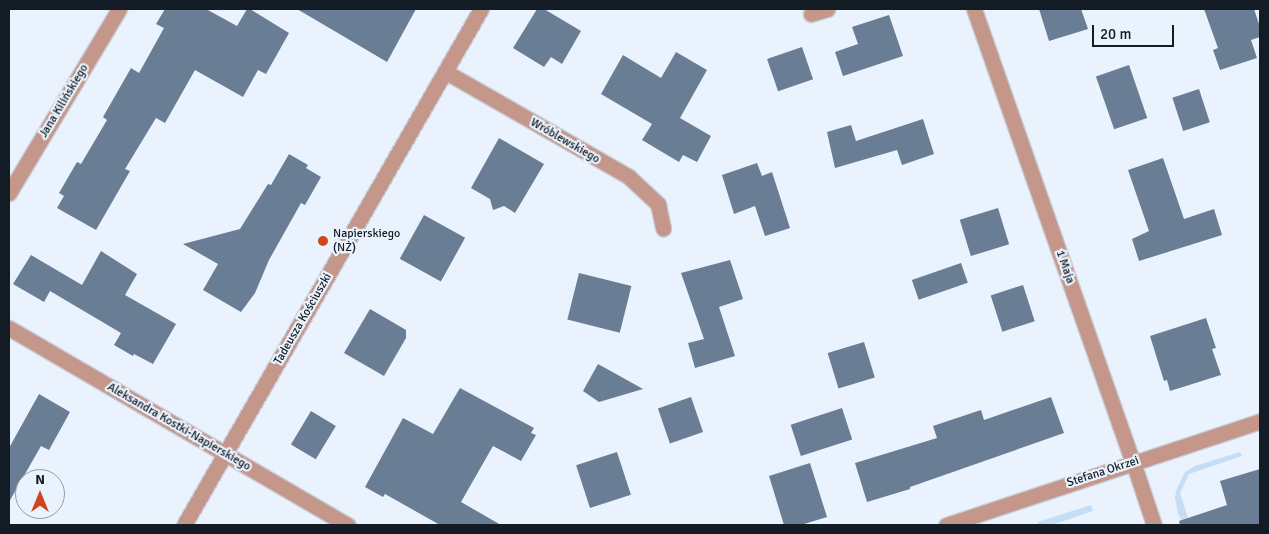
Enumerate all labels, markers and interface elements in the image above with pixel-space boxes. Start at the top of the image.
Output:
scale bar [1094,15,1176,47]
text: 20 m [1100,25,1131,43]
street label: Jana Kilińskiego [36,62,92,140]
street label: Wróblewskiego [528,115,602,167]
place label: Napierskiego (NŻ) [333,227,400,255]
marker: Napierskiego (NŻ) [317,235,329,247]
street label: 1 Maja [1053,248,1077,286]
street label: Tadeusza Kościuszki [271,271,335,367]
street label: Aleksandra Kostki-Napierskiego [105,380,253,474]
street label: Stefana Okrzei [1065,454,1141,490]
north arrow [15,469,65,519]
text: N [35,471,45,488]

